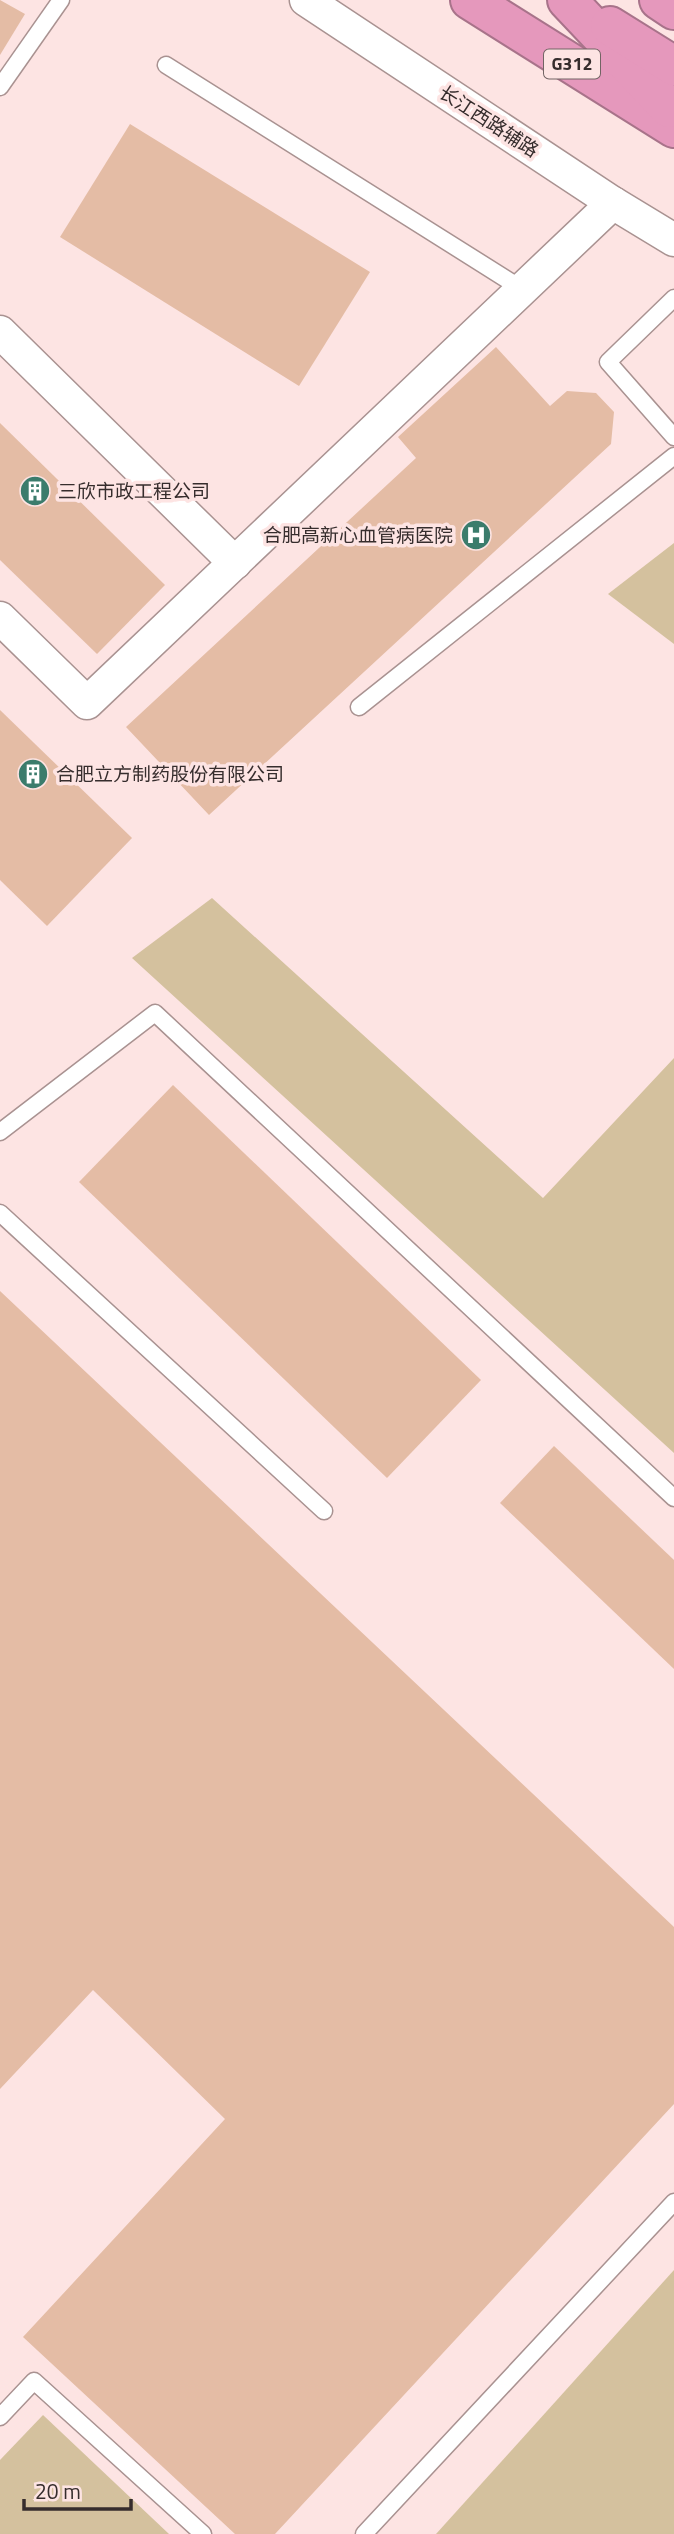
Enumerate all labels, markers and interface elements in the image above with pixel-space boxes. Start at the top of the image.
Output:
road number: G312 [544,50,600,78]
street label: 长江西路辅路 [434,77,545,164]
building icon: 三欣市政工程公司 [18,474,52,508]
place label: 三欣市政工程公司 [58,476,210,505]
hospital icon: 合肥高新心血管病医院 [459,518,493,552]
place label: 合肥高新心血管病医院 [263,520,453,549]
building icon: 合肥立方制药股份有限公司 [16,757,50,791]
place label: 合肥立方制药股份有限公司 [56,759,284,788]
scale bar [24,2468,131,2512]
text: 20 m [35,2475,81,2507]

